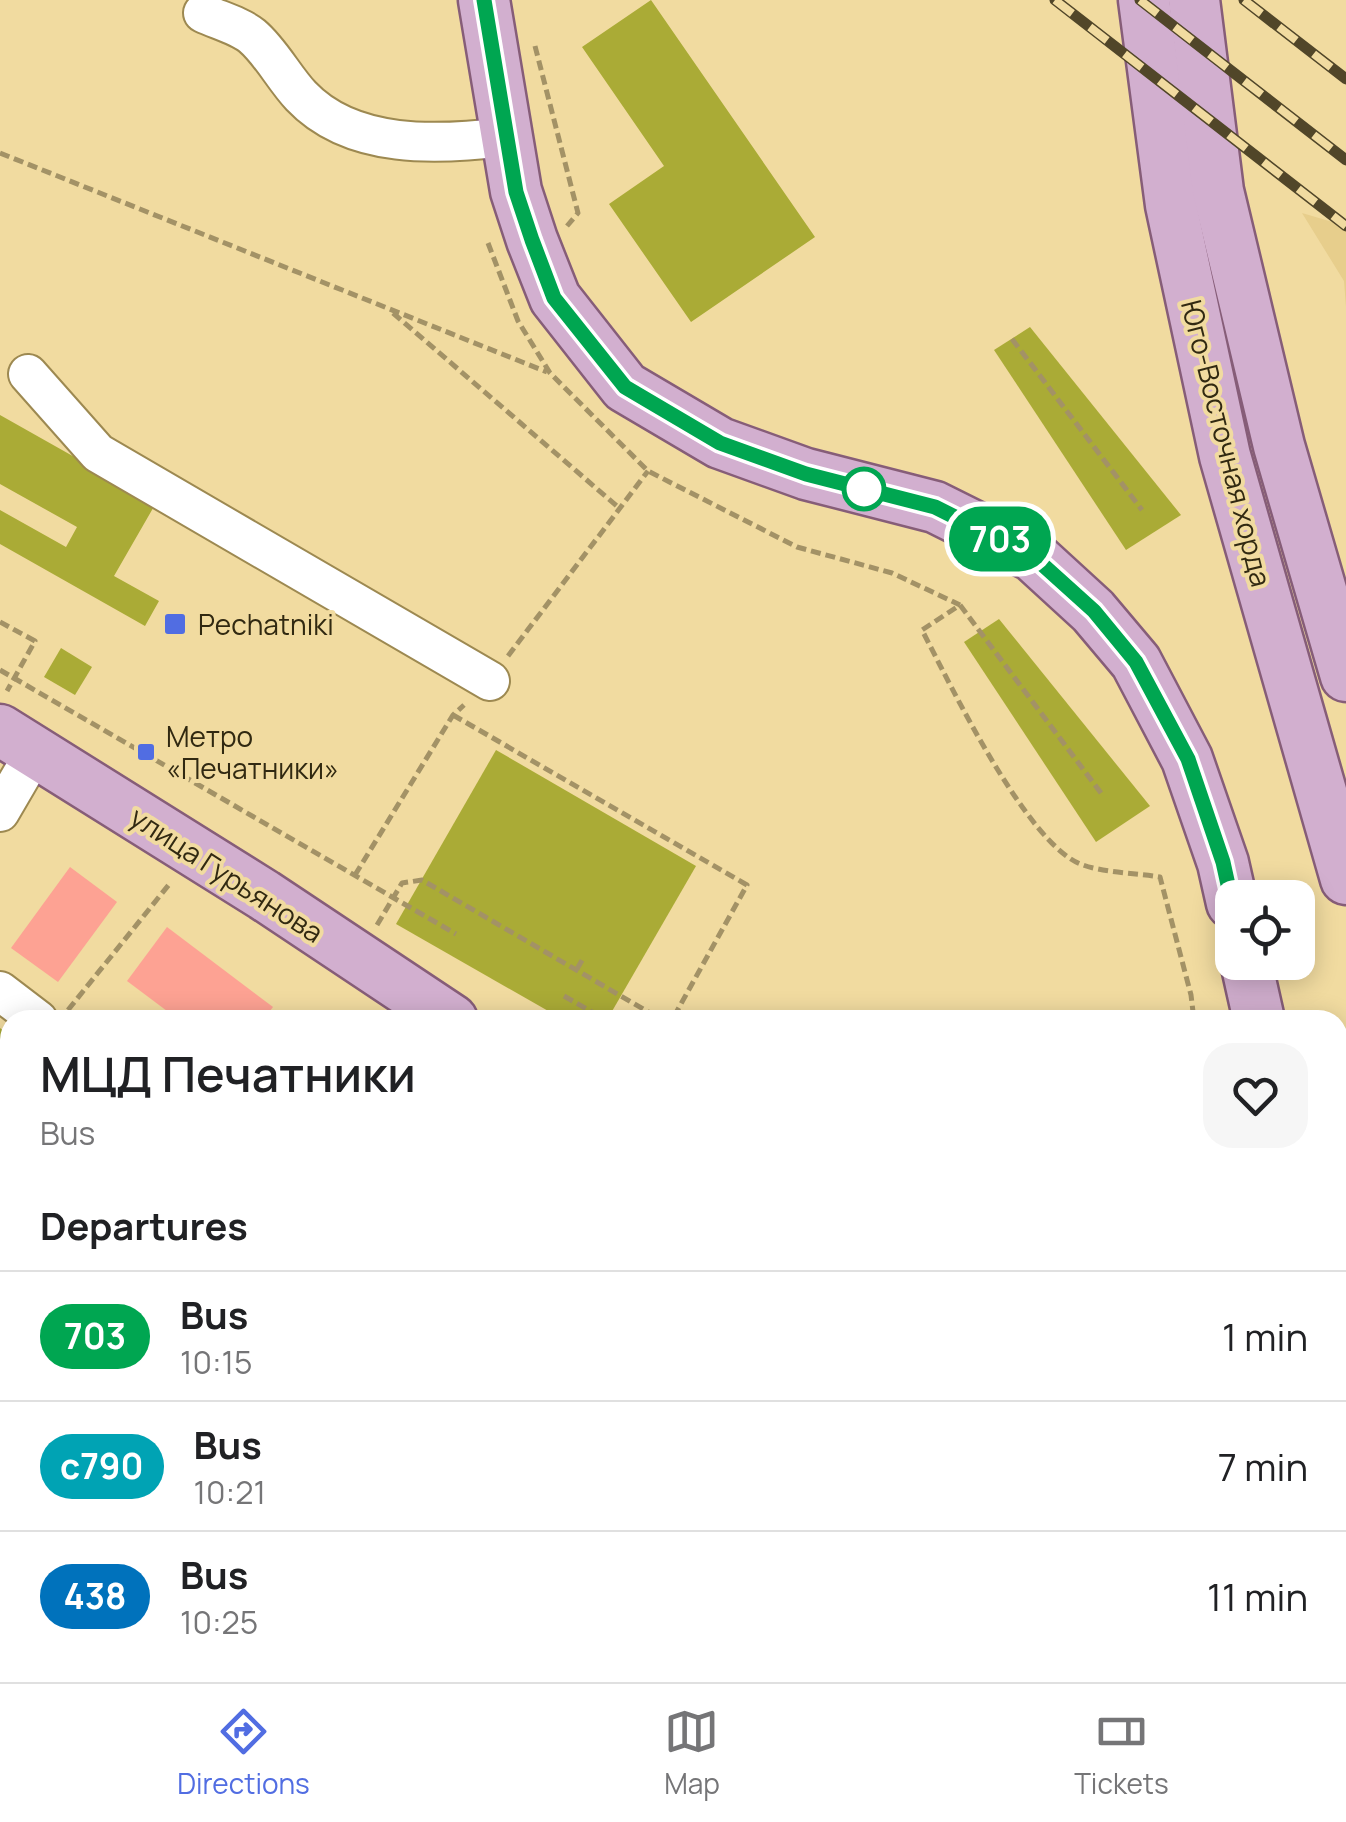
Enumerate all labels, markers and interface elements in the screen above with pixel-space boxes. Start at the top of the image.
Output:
street label: Юго-Восточная хорда [1173,296,1281,590]
unlabelled marker [843,468,885,510]
line badge: 703 [942,506,1058,572]
text: 703 [969,515,1031,563]
place label: Pechatniki [198,605,334,643]
marker: Pechatniki [162,611,188,637]
place label: Метро «Печатники» [166,717,339,787]
marker: Метро «Печатники» [135,741,157,763]
street label: улица Гурьянова [123,797,331,951]
map controls [1215,880,1315,980]
button: locate [1215,880,1315,980]
text: МЦД Печатники [40,1041,416,1106]
button: heart [1203,1043,1308,1148]
text: Bus [40,1111,95,1155]
text: Departures [40,1199,248,1251]
text: Bus [180,1288,248,1340]
text: 1 min [1222,1310,1308,1362]
text: 703 [64,1312,126,1360]
text: 10:15 [180,1340,253,1384]
text: Bus [194,1418,262,1470]
text: 7 min [1218,1440,1308,1492]
text: с790 [60,1442,144,1490]
text: 10:21 [194,1470,266,1514]
text: Bus [180,1548,248,1600]
text: 11 min [1207,1570,1308,1622]
text: 438 [63,1572,127,1620]
text: 10:25 [180,1600,258,1644]
tab: Directions [177,1704,310,1802]
tab: Map [664,1704,720,1802]
tab: Tickets [1074,1704,1169,1802]

